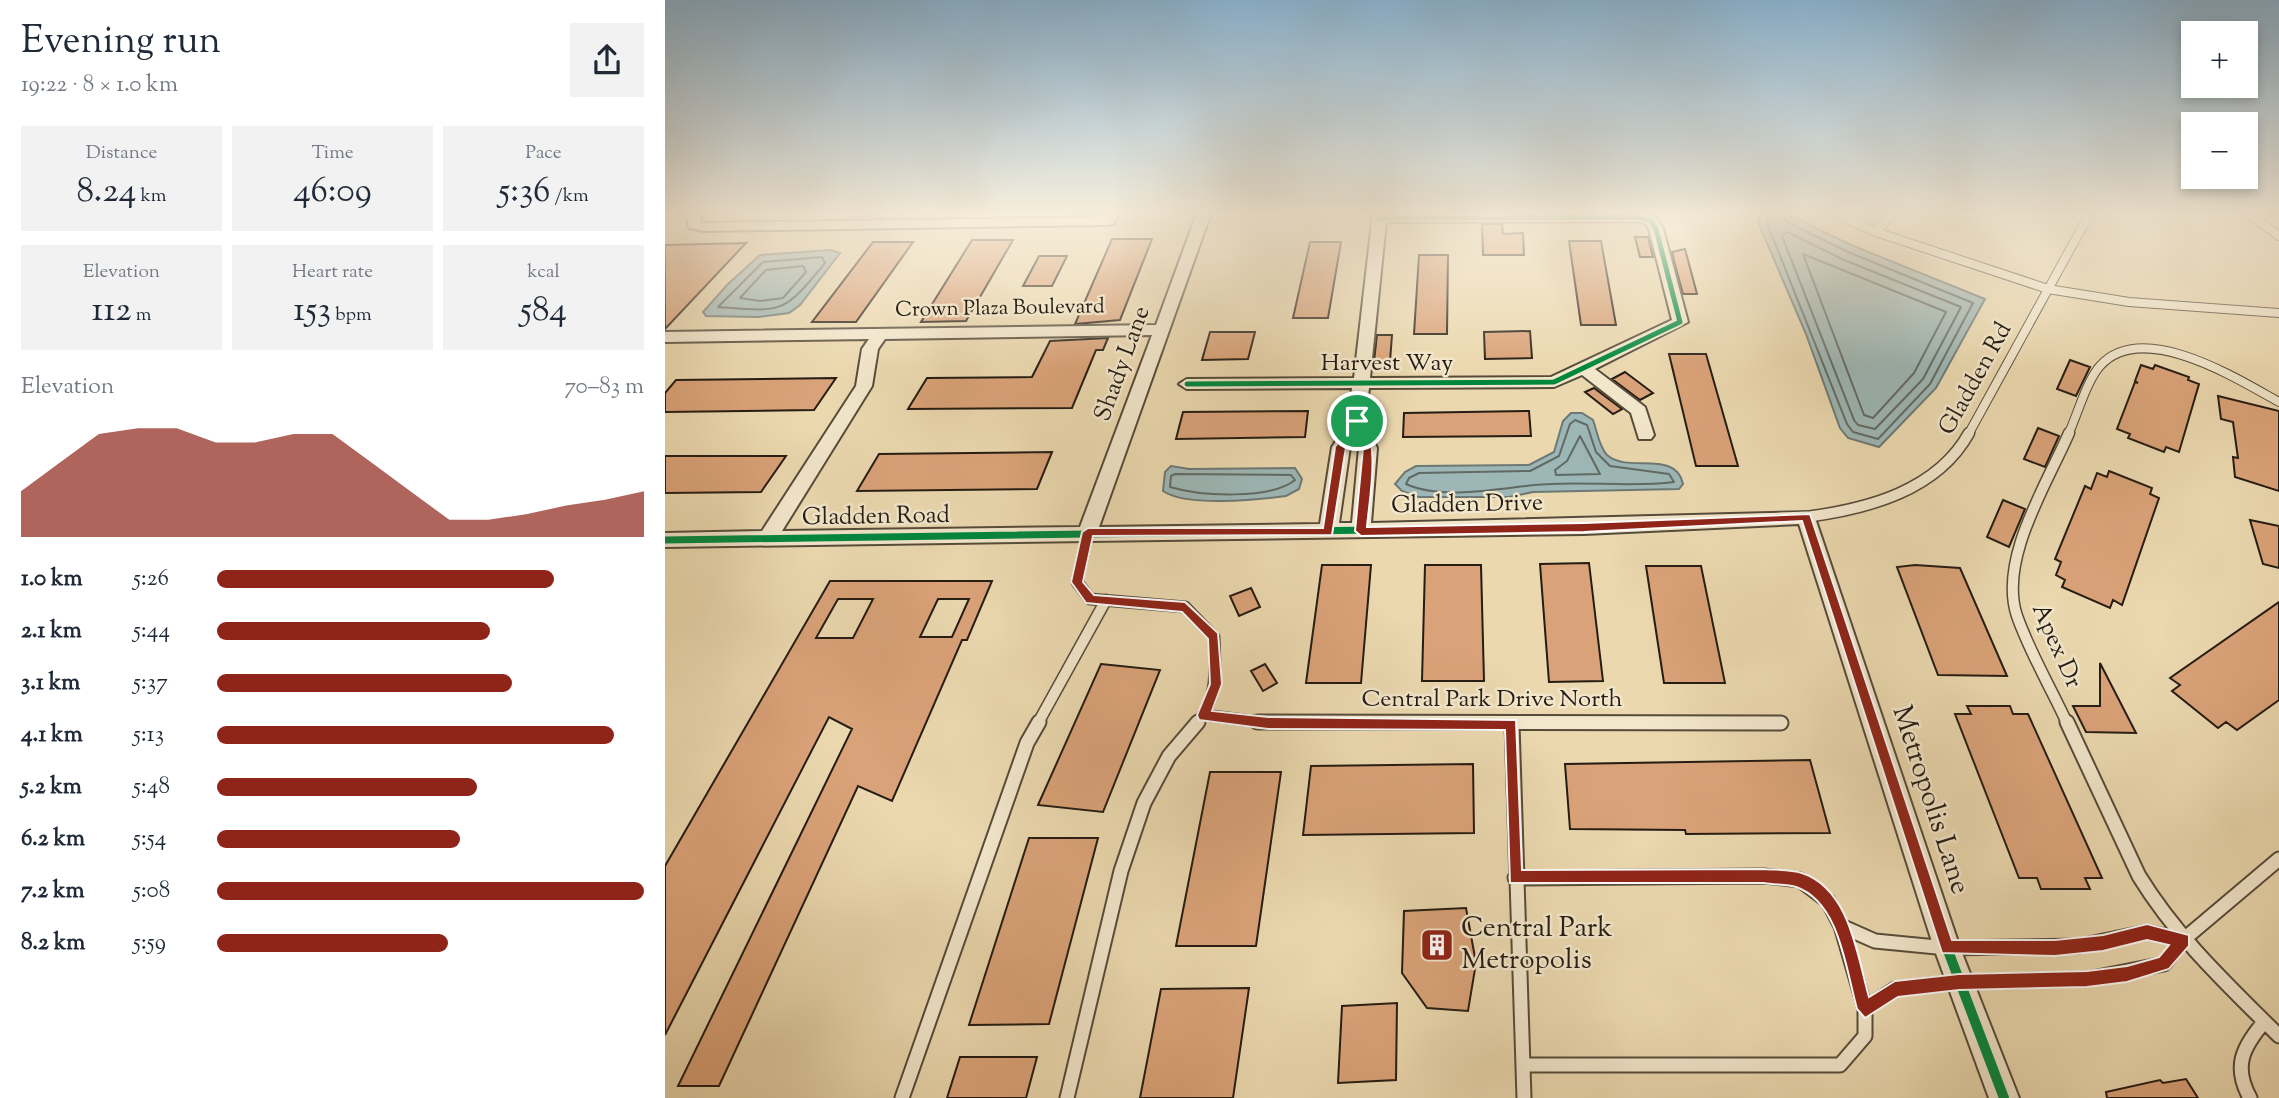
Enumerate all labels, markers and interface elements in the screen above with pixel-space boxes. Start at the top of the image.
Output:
text: Evening run [21,16,221,70]
map controls [2181,21,2258,189]
button: + [2181,21,2258,98]
button: share [570,23,644,97]
text: 19:22 · 8 × 1.0 km [21,69,178,102]
button: − [2181,112,2258,189]
text: Distance [86,140,157,167]
text: Time [311,140,354,167]
text: Pace [525,140,562,167]
text: 8.24 [76,167,136,218]
text: 46:09 [293,167,372,218]
text: 5:36 [498,167,550,218]
text: km [136,183,167,210]
text: /km [550,183,589,210]
text: Elevation [83,259,160,286]
text: Heart rate [292,259,373,286]
text: kcal [527,259,560,286]
text: 112 [92,286,132,337]
text: 153 [293,286,331,337]
text: 584 [520,286,567,337]
street label: Crown Plaza Boulevard [895,292,1105,326]
text: m [132,302,151,329]
text: bpm [331,302,372,329]
street label: Shady Lane [1086,302,1160,426]
street label: Gladden Rd [1931,316,2021,442]
street label: Harvest Way [1321,347,1453,381]
text: Elevation [21,371,114,404]
text: 70–83 m [565,371,644,404]
pin [1327,391,1387,451]
icon: arrive [1338,402,1376,440]
street label: Gladden Drive [1391,487,1543,523]
street label: Gladden Road [802,499,951,535]
text: 1.0 km [21,563,83,596]
text: 5:26 [133,563,169,596]
street label: Apex Dr [2022,598,2090,694]
text: 2.1 km [21,615,82,648]
text: 5:44 [133,615,170,648]
text: 3.1 km [21,667,80,700]
text: 5:37 [133,667,168,700]
street label: Central Park Drive North [1362,683,1622,717]
street label: Metropolis Lane [1881,701,1979,899]
text: 4.1 km [21,719,83,752]
text: 5:13 [133,719,164,752]
text: 5.2 km [21,771,82,804]
text: 5:48 [133,771,170,804]
text: 6.2 km [21,823,85,856]
text: 5:54 [133,823,166,856]
text: 7.2 km [21,875,84,908]
text: 5:08 [133,875,170,908]
place label: Central Park Metropolis [1461,909,1612,981]
building icon: Central Park Metropolis [1418,926,1456,964]
text: 8.2 km [21,927,85,960]
text: 5:59 [133,927,166,960]

